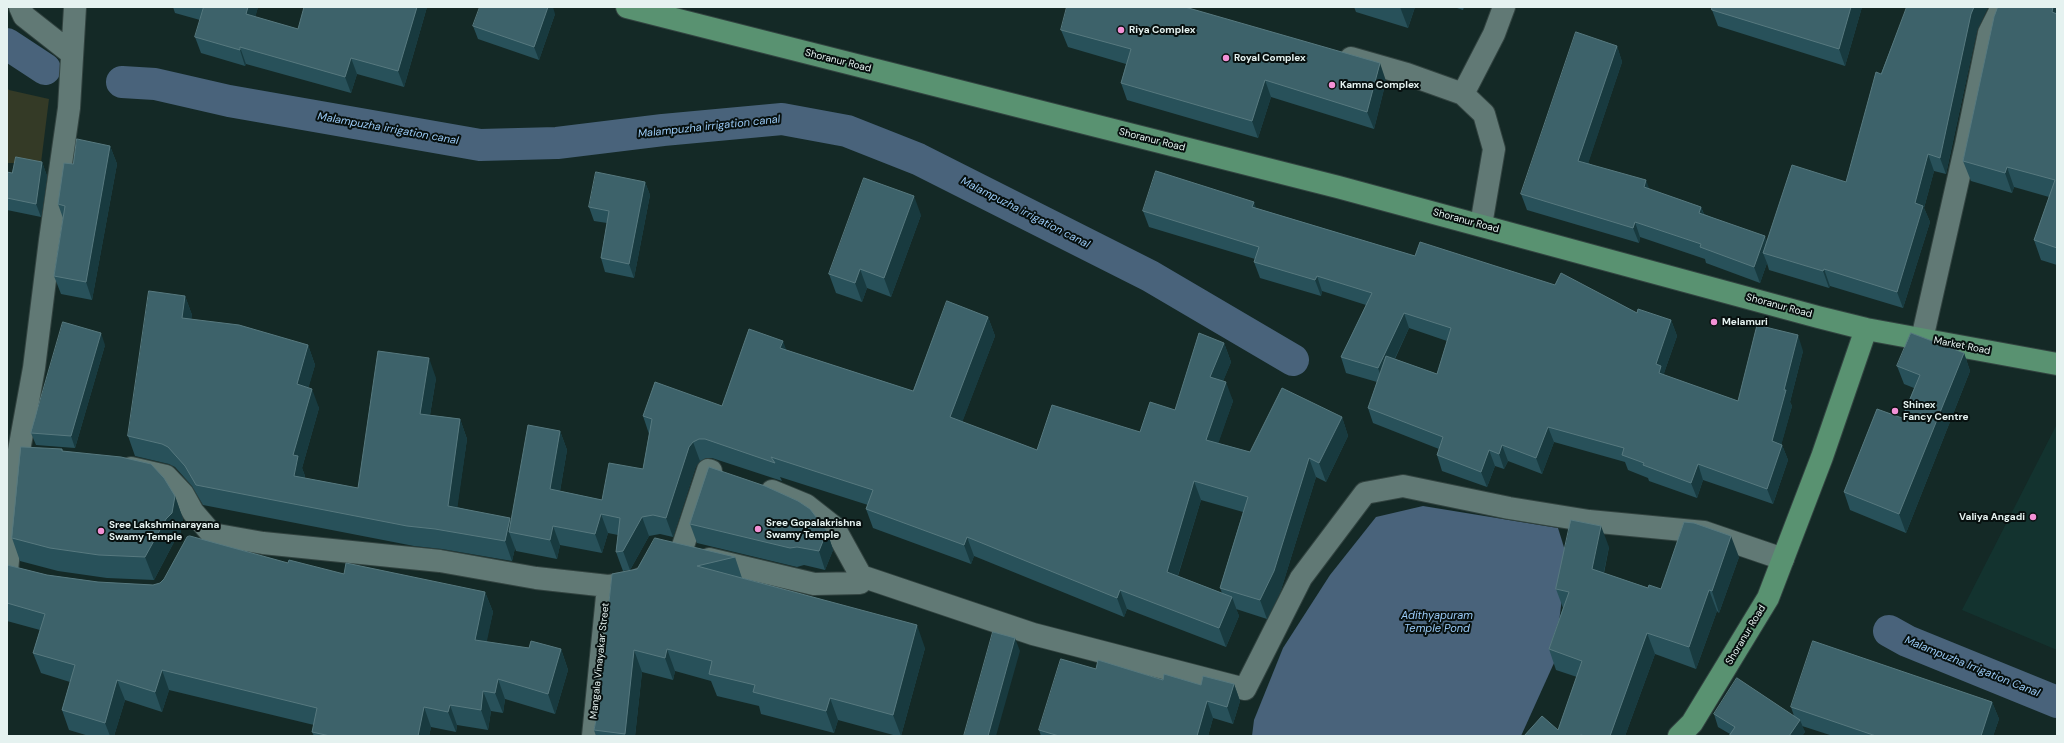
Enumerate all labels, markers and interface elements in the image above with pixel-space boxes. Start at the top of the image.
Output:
place label: Riya Complex [1129,24,1195,36]
marker: Riya Complex [1116,25,1126,35]
street label: Shoranur Road [804,47,872,75]
place label: Royal Complex [1234,52,1306,64]
marker: Royal Complex [1221,53,1231,63]
place label: Kamna Complex [1340,79,1419,91]
marker: Kamna Complex [1327,80,1337,90]
water label: Malampuzha irrigation canal [316,110,460,148]
water label: Malampuzha irrigation canal [637,113,781,141]
street label: Shoranur Road [1118,126,1186,154]
water label: Malampuzha irrigation canal [958,175,1092,251]
street label: Shoranur Road [1432,206,1500,236]
street label: Shoranur Road [1745,291,1813,321]
place label: Melamuri [1722,316,1768,328]
marker: Melamuri [1709,317,1719,327]
street label: Market Road [1933,335,1991,357]
place label: Shinex Fancy Centre [1903,399,1969,422]
marker: Shinex Fancy Centre [1890,406,1900,416]
place label: Valiya Angadi [1959,511,2025,523]
marker: Valiya Angadi [2028,512,2038,522]
place label: Sree Gopalakrishna Swamy Temple [766,517,861,540]
place label: Sree Lakshminarayana Swamy Temple [109,519,219,542]
marker: Sree Gopalakrishna Swamy Temple [753,524,763,534]
marker: Sree Lakshminarayana Swamy Temple [96,526,106,536]
street label: Mangala Vinayakar Street [588,602,612,720]
street label: Shoranur Road [1723,603,1769,667]
water label: Adithyapuram Temple Pond [1401,609,1473,635]
water label: Malampuzha Irrigation Canal [1902,634,2042,700]

